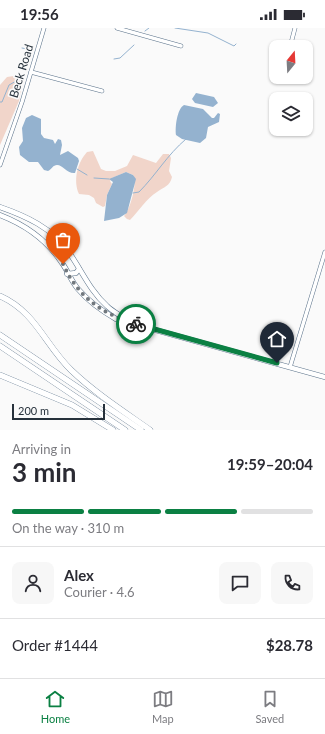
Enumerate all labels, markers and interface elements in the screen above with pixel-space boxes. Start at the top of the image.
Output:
text: 19:56 [20,5,59,23]
north arrow [269,40,313,84]
map controls [269,40,313,136]
street label: Beck Road [6,42,36,100]
button: layers [269,92,313,136]
pin [46,223,80,264]
icon: bag [52,229,74,251]
courier [116,304,156,344]
icon: bike [125,313,147,335]
pin [260,322,294,363]
icon: home [266,328,288,350]
scale bar [12,402,105,421]
text: 200 m [18,404,49,417]
text: Arriving in [12,441,71,457]
text: 19:59–20:04 [227,455,313,473]
text: 3 min [12,456,76,488]
text: On the way · 310 m [12,520,124,536]
button: person [12,562,54,604]
button: chat [219,562,261,604]
button: phone [271,562,313,604]
text: Alex [64,566,94,584]
text: Courier · 4.6 [64,584,135,600]
text: Order #1444 [12,636,98,654]
text: $28.78 [266,636,313,654]
tab: Home [41,688,70,725]
tab: Map [152,688,174,725]
tab: Saved [255,688,284,725]

